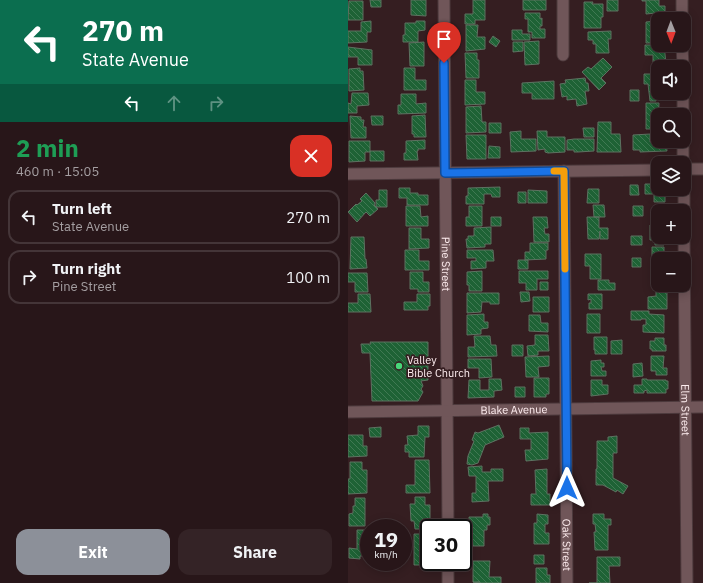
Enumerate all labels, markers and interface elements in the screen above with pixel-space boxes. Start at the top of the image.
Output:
text: 270 m [82,12,164,49]
north arrow [651,12,691,52]
map controls [651,12,691,292]
icon: left [16,16,68,68]
pin [427,22,461,63]
icon: arrive [433,28,455,50]
text: State Avenue [82,48,189,71]
button: sound [651,60,691,100]
icon: left [121,92,143,114]
icon: ahead [163,92,185,114]
icon: right [205,92,227,114]
button: search [651,108,691,148]
text: 2 min [16,132,79,164]
button: close [290,135,332,177]
button: layers [651,156,691,196]
text: 460 m · 15:05 [16,163,99,180]
text: Turn left [52,199,112,218]
button: + [651,204,691,244]
icon: left [18,206,40,228]
text: 270 m [286,208,330,227]
text: State Avenue [52,218,129,235]
street label: Pine Street [439,237,453,291]
button: − [651,252,691,292]
text: Turn right [52,259,121,278]
icon: right [18,266,40,288]
text: 100 m [286,268,330,287]
text: Pine Street [52,278,116,295]
place label: Valley Bible Church [407,353,470,380]
marker: Valley Bible Church [394,361,404,371]
street label: Elm Street [678,384,693,436]
street label: Blake Avenue [480,402,548,417]
position arrow [546,467,588,509]
speed limit sign: 30 [420,519,472,571]
street label: Oak Street [560,519,574,571]
text: 19 [374,526,398,553]
button: Exit [16,529,170,575]
button: Share [178,529,332,575]
text: km/h [374,548,398,561]

